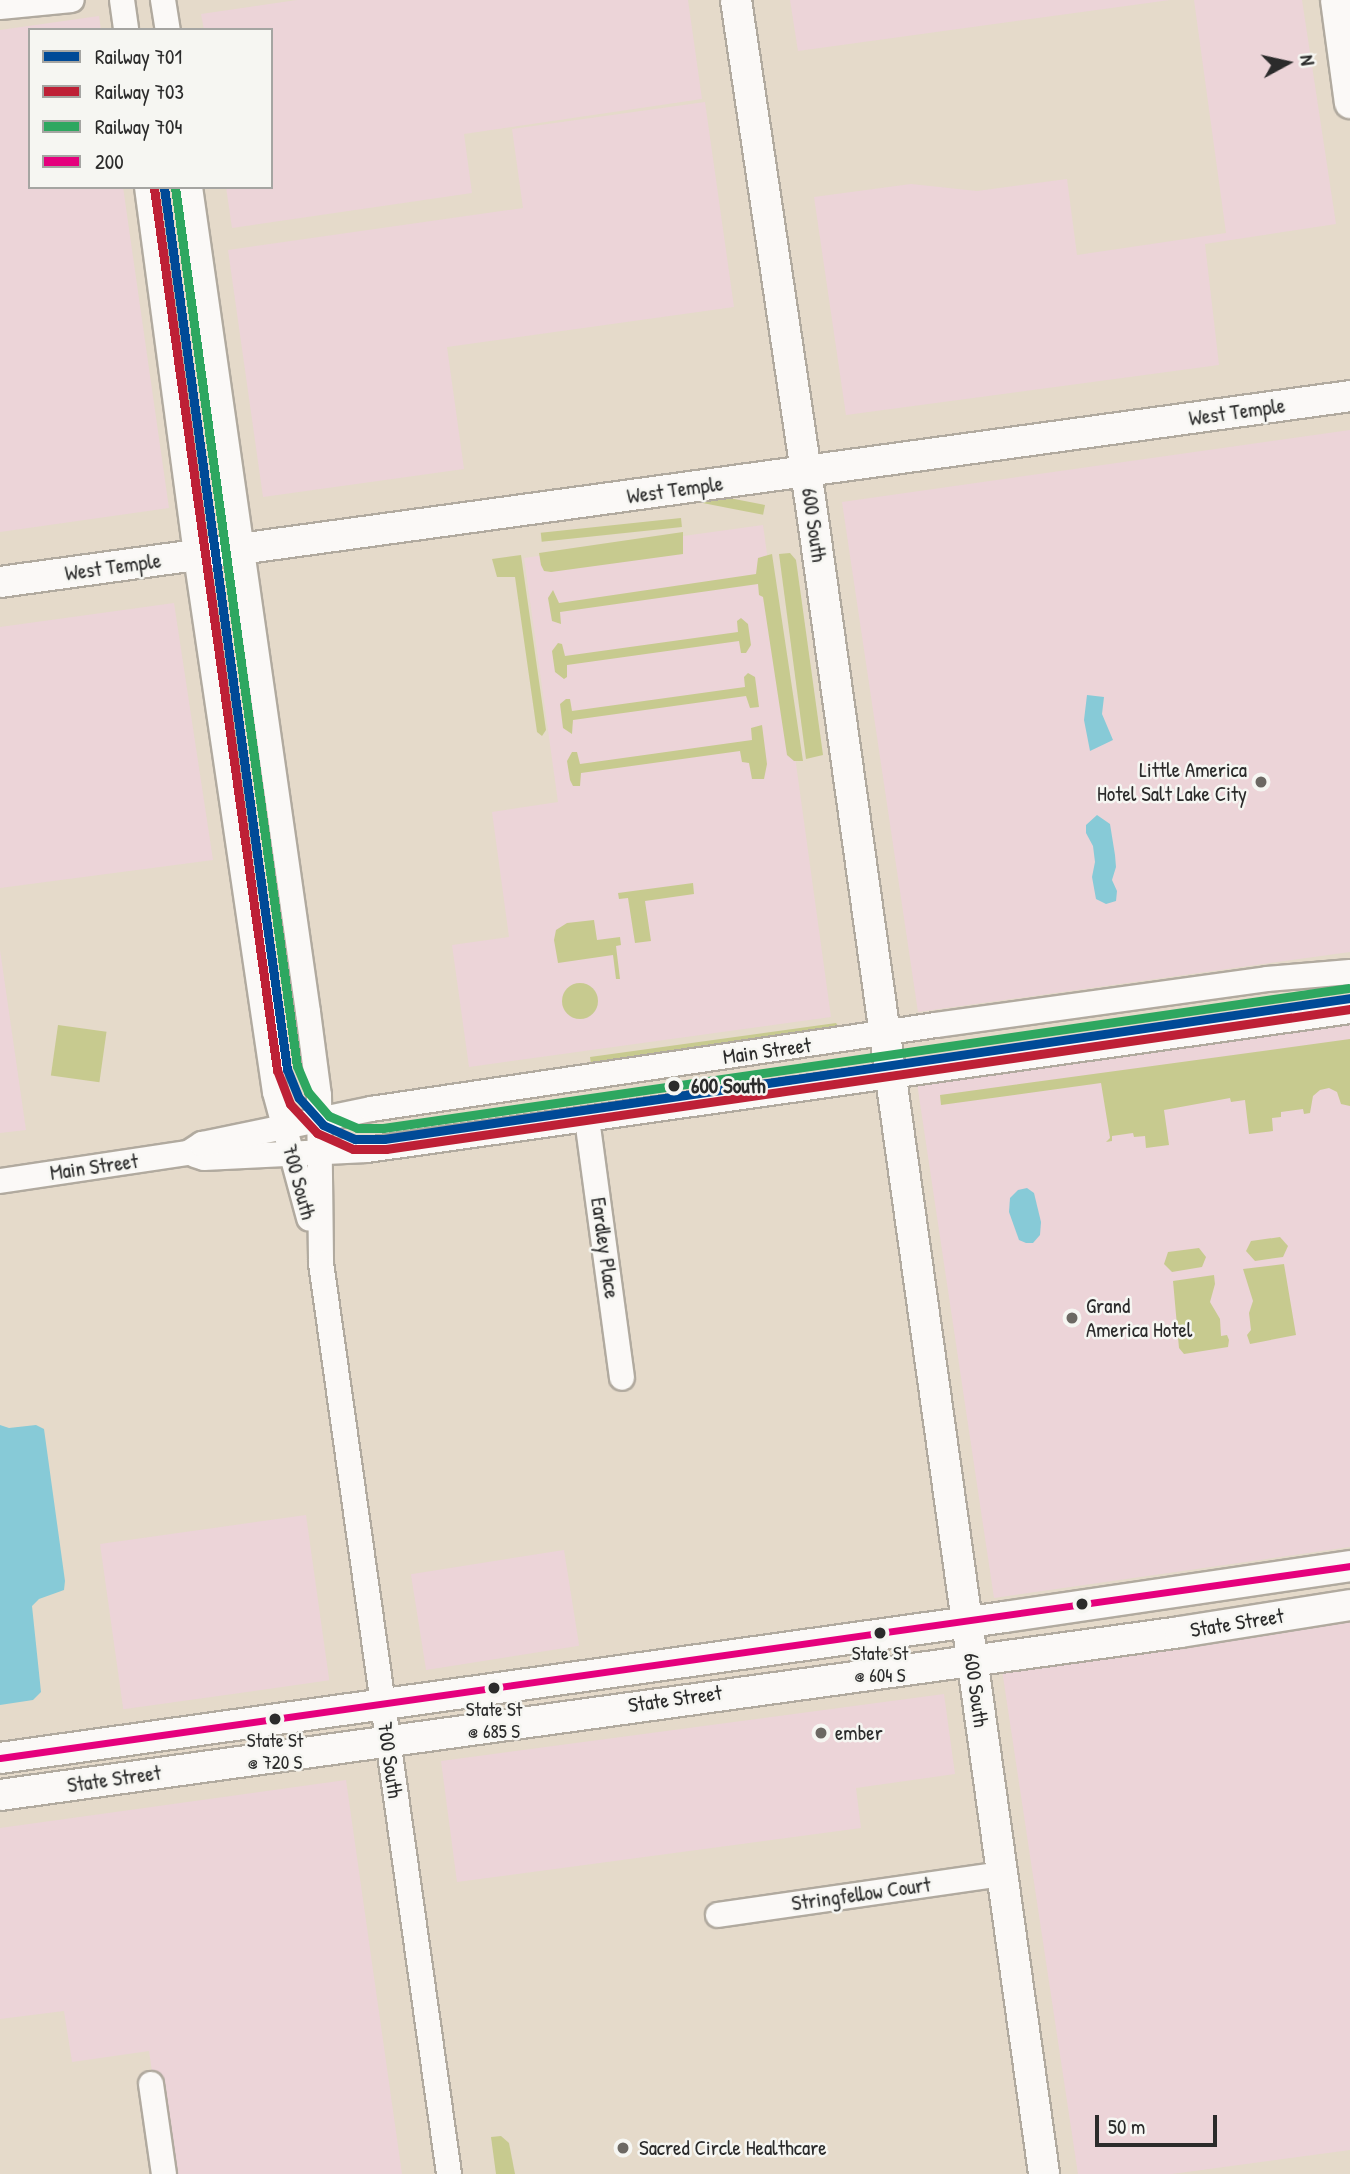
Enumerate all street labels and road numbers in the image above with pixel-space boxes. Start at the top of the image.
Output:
street label: West Temple [1187,393,1287,431]
street label: West Temple [625,471,725,509]
street label: 600 South [796,486,832,564]
street label: West Temple [63,548,163,586]
street label: Main Street [721,1032,813,1070]
street label: 700 South [277,1142,321,1222]
street label: Main Street [48,1148,140,1186]
street label: Eardley Place [585,1196,625,1300]
street label: State Street [1188,1603,1286,1643]
street label: 600 South [958,1651,994,1729]
street label: State Street [627,1680,723,1718]
street label: 700 South [372,1720,408,1800]
street label: State Street [66,1760,162,1798]
street label: Stringfellow Court [790,1872,932,1916]

